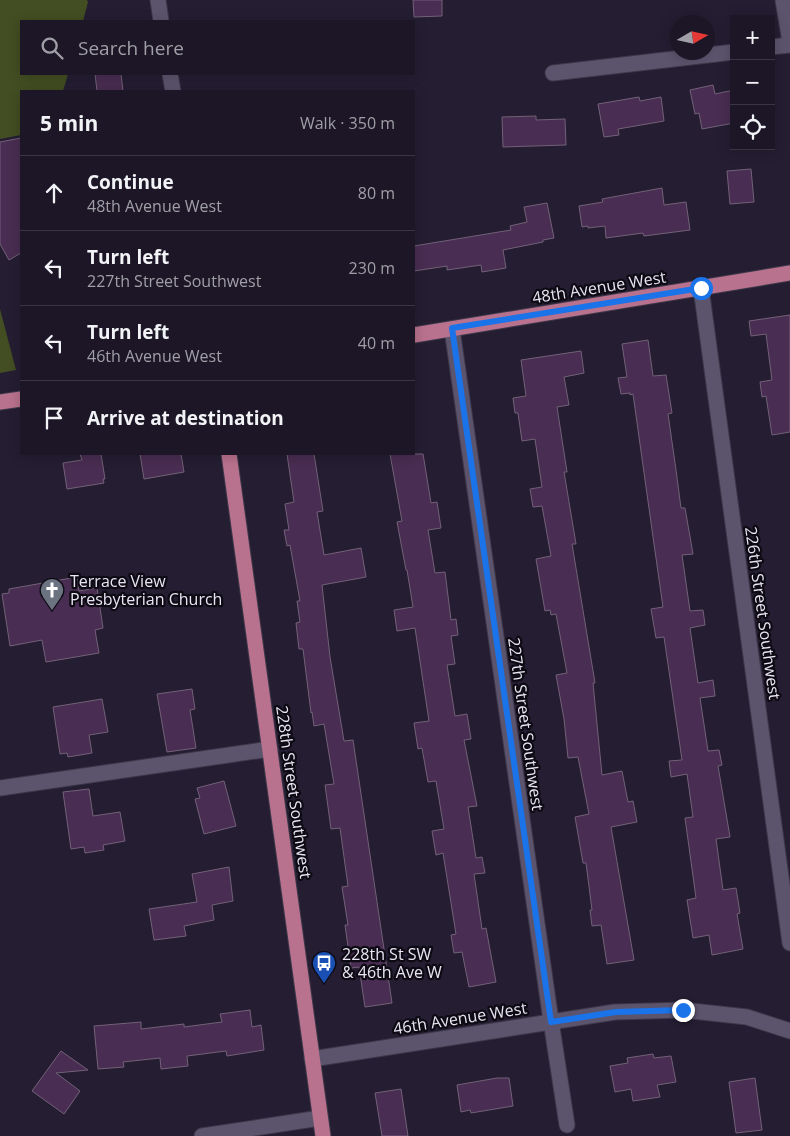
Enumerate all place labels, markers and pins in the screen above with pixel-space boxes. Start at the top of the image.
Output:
place label: Terrace View Presbyterian Church [70,570,222,610]
church icon: Terrace View Presbyterian Church [39,577,65,611]
place label: 228th St SW & 46th Ave W [342,943,442,983]
bus stop icon: 228th St SW & 46th Ave W [311,950,337,984]

